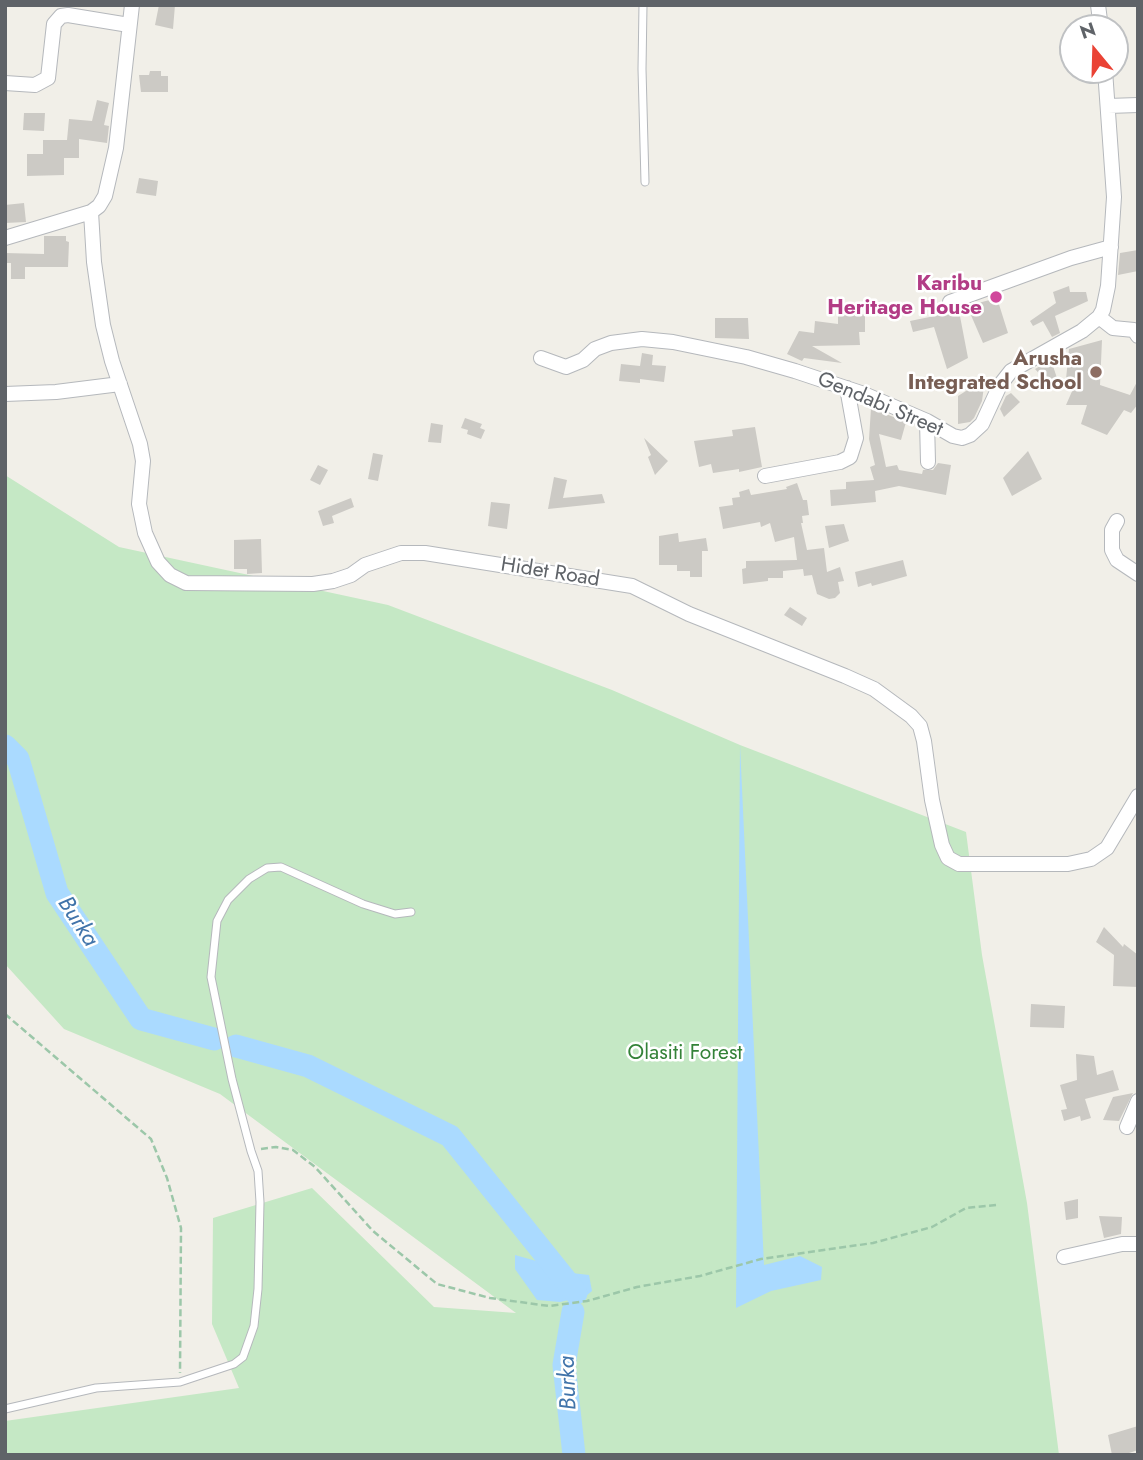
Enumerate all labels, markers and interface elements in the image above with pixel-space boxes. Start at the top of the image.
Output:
north arrow [1059,14,1129,84]
text: N [1076,15,1099,46]
place label: Karibu Heritage House [827,272,982,322]
marker: Karibu Heritage House [988,289,1004,305]
place label: Arusha Integrated School [908,347,1082,397]
marker: Arusha Integrated School [1088,364,1104,380]
street label: Gendabi Street [813,367,947,443]
street label: Hidet Road [499,553,601,593]
water label: Burka [51,892,103,952]
park label: Olasiti Forest [628,1041,742,1067]
water label: Burka [554,1355,584,1411]

